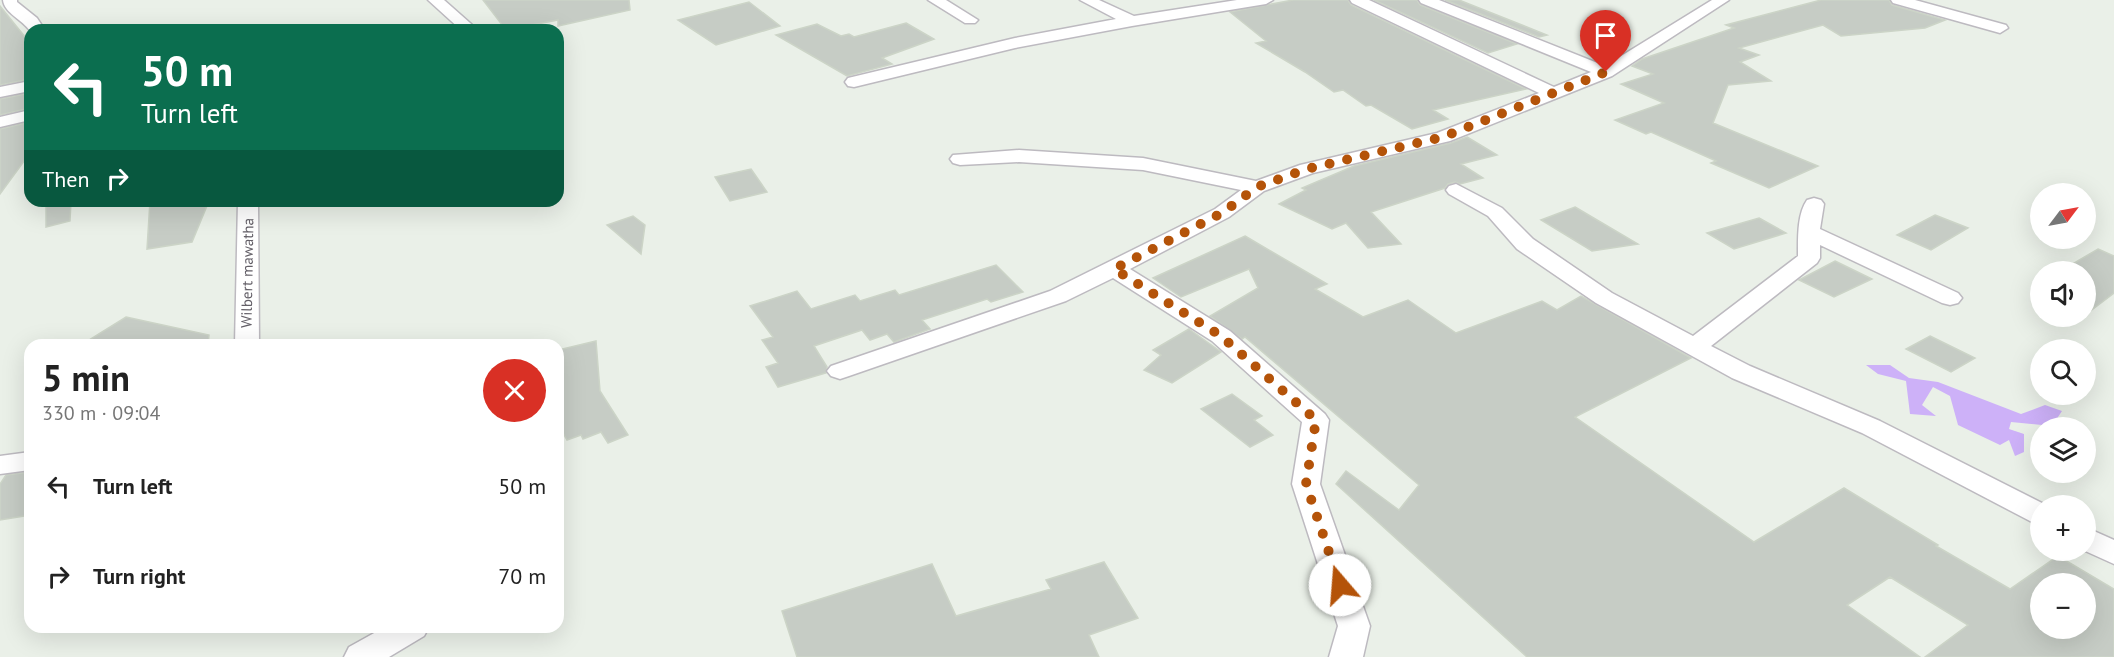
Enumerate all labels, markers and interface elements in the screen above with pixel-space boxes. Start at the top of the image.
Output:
pin [1580,10,1631,72]
icon: arrive [1589,19,1622,52]
text: 50 m [141,43,233,98]
icon: left [42,48,120,126]
text: Turn left [141,96,238,130]
icon: right [101,162,134,195]
text: Then [42,165,89,193]
north arrow [2030,183,2096,249]
map controls [2030,183,2096,639]
street label: Wilbert mawatha [237,218,257,328]
button: sound [2030,261,2096,327]
button: search [2030,339,2096,405]
text: 5 min [42,354,130,401]
button: close [483,359,546,422]
text: 330 m · 09:04 [42,400,160,426]
button: layers [2030,417,2096,483]
icon: left [42,470,75,503]
text: Turn left [93,472,173,500]
text: 50 m [498,472,546,500]
button: + [2030,495,2096,561]
position arrow [1308,553,1372,617]
icon: right [42,560,75,593]
text: Turn right [93,562,185,590]
text: 70 m [498,562,546,590]
button: − [2030,573,2096,639]

